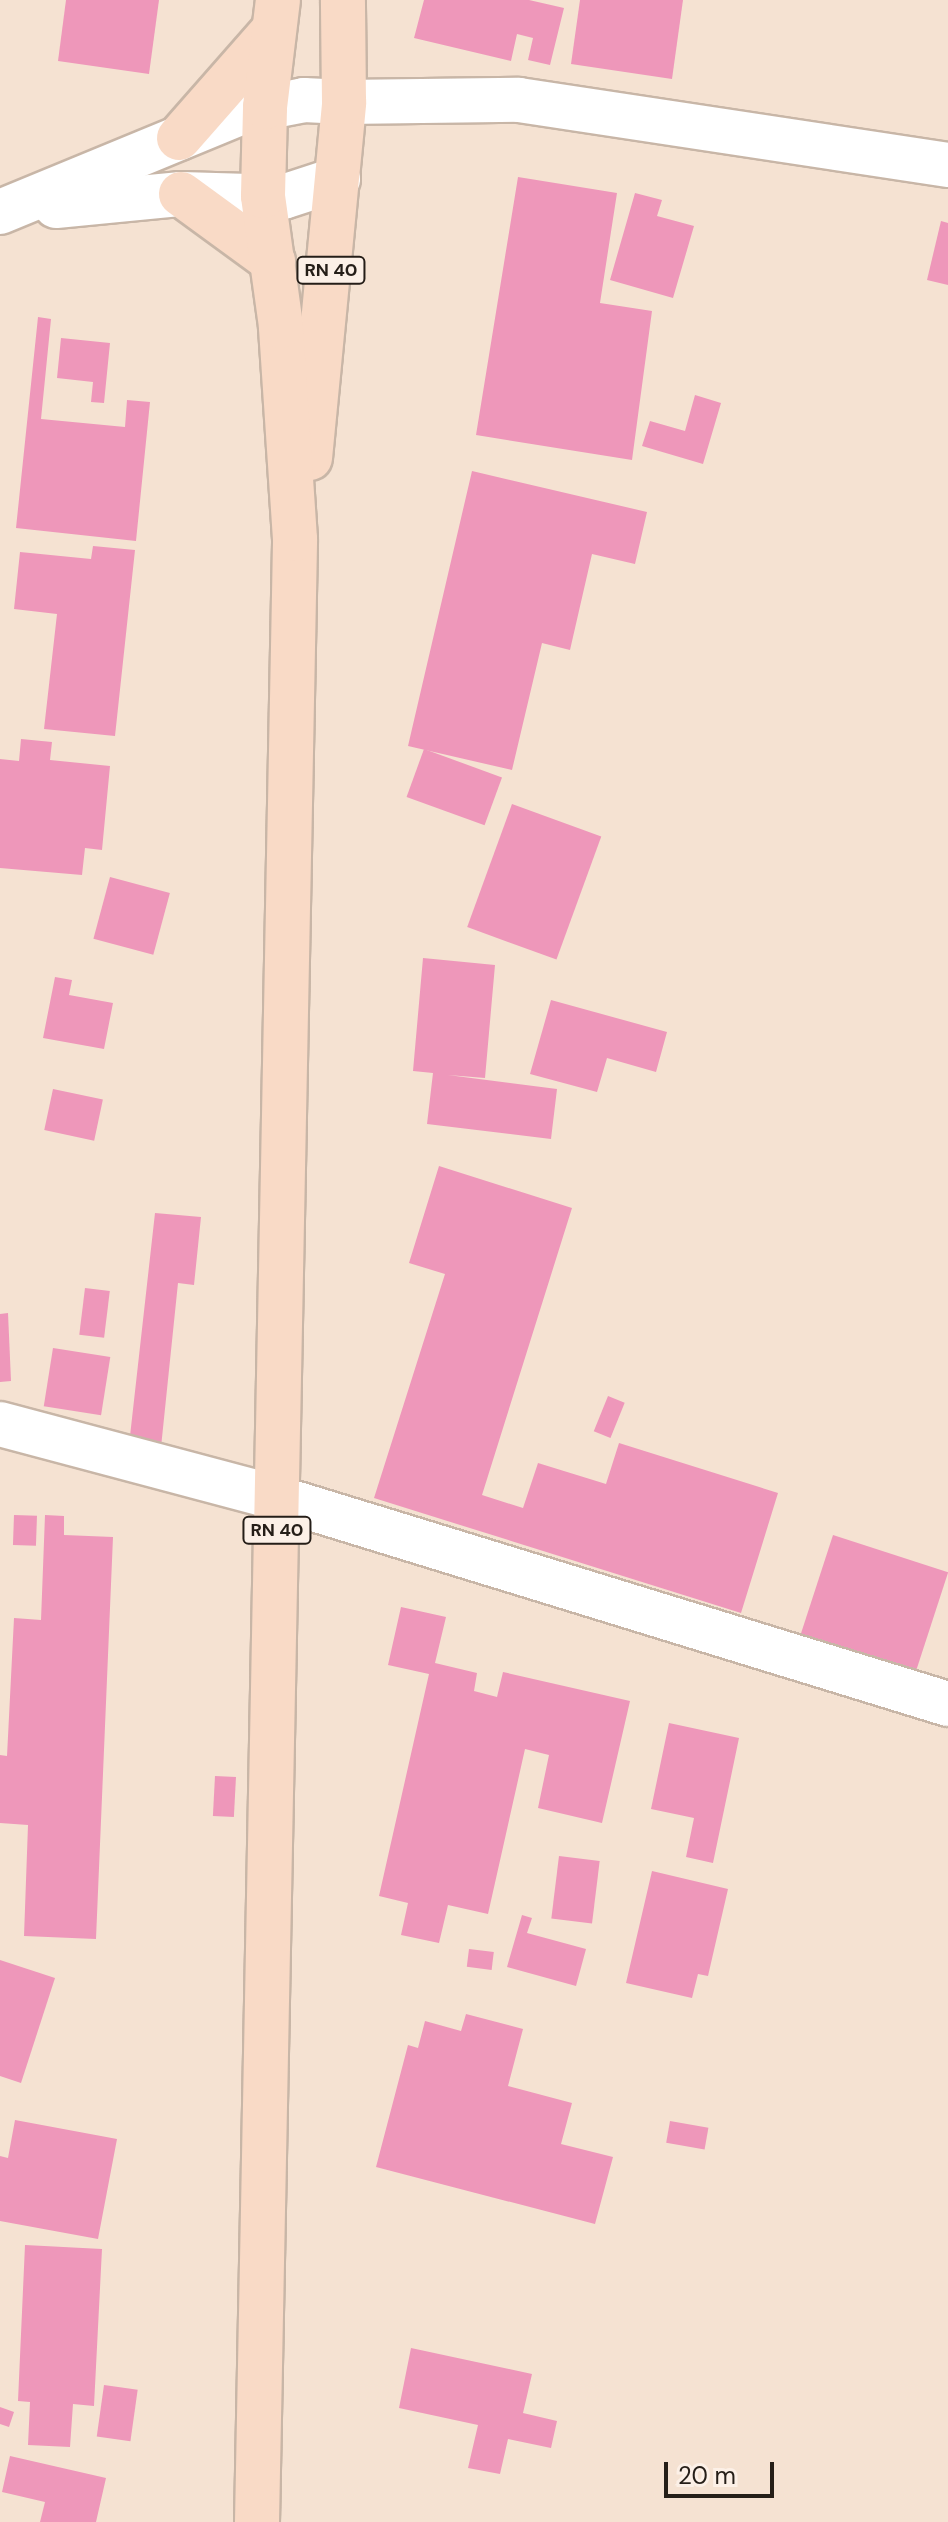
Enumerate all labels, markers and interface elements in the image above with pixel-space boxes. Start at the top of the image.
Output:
road number: RN 40 [295,256,367,284]
road number: RN 40 [241,1516,313,1544]
scale bar [668,2446,778,2496]
text: 20 m [678,2460,736,2491]

